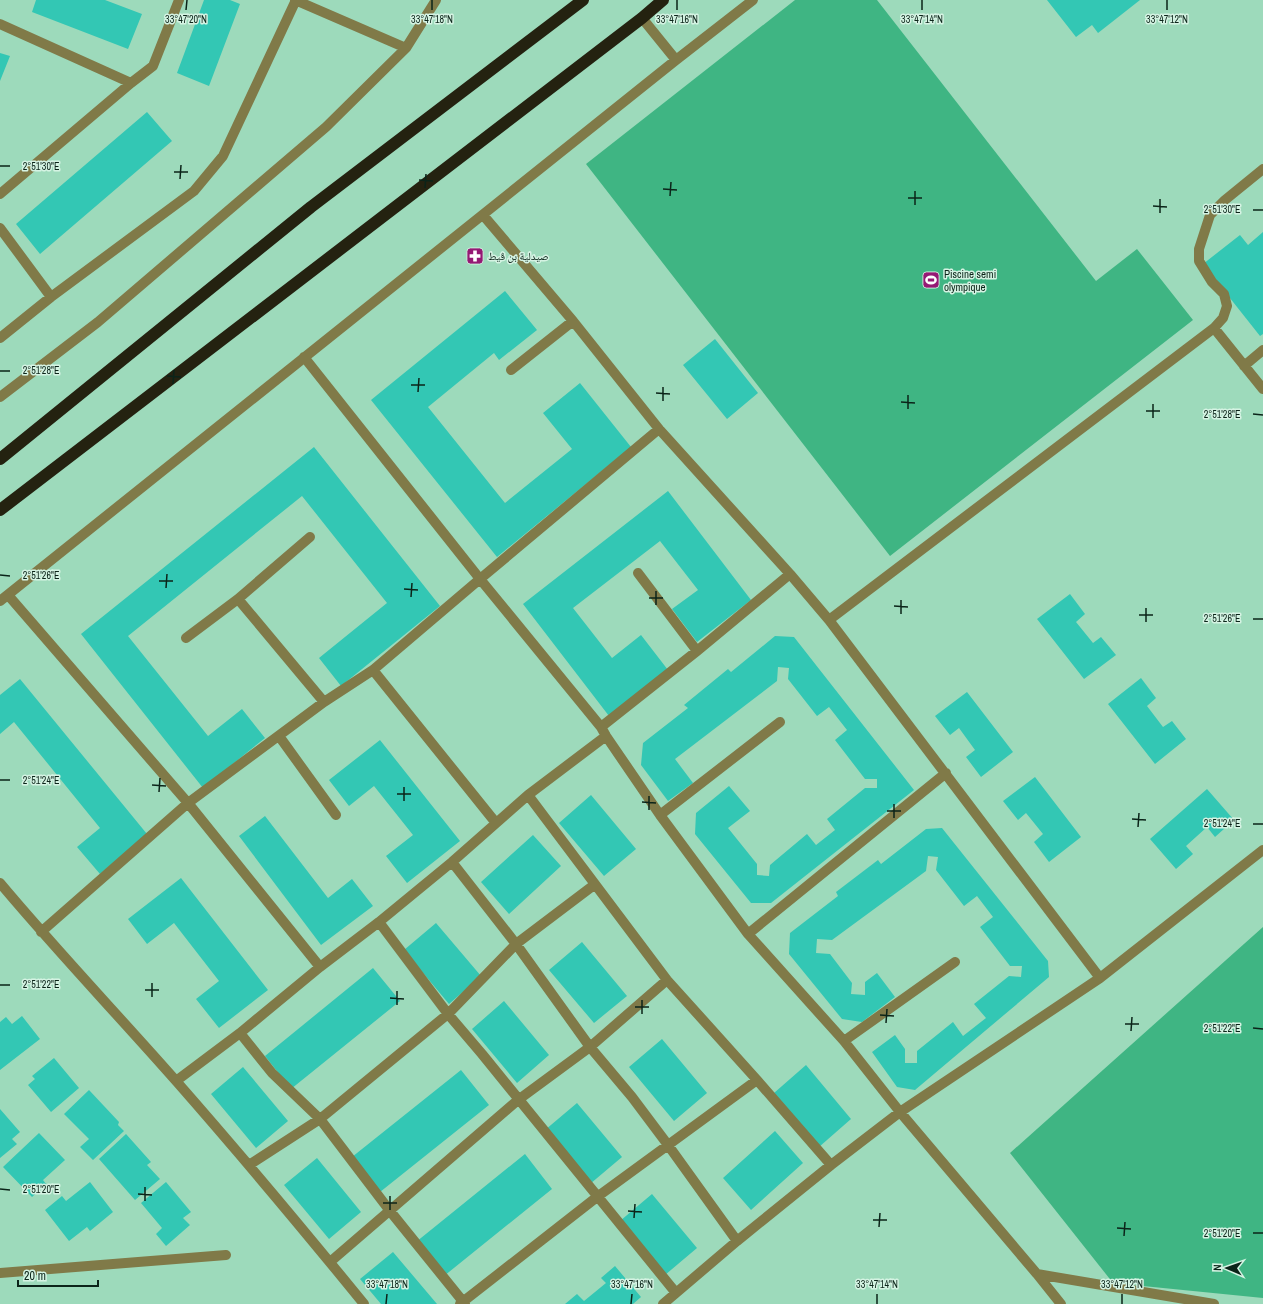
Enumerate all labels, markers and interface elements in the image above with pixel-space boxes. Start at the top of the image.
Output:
text: 33°47'20"N [165,13,207,26]
text: 33°47'18"N [411,13,453,26]
text: 33°47'16"N [656,13,698,26]
text: 33°47'14"N [901,13,943,26]
text: 33°47'12"N [1146,13,1188,26]
text: 2°51'30"E [23,160,59,173]
text: 2°51'30"E [1204,203,1240,216]
pharmacy icon: صيدلية بن ڤيط [465,246,485,266]
place label: صيدلية بن ڤيط [488,249,549,263]
place label: Piscine semi olympique [944,267,996,294]
sports icon: Piscine semi olympique [921,270,941,290]
text: 2°51'28"E [23,364,59,377]
text: 2°51'28"E [1204,408,1240,421]
text: 2°51'26"E [23,569,59,582]
text: 2°51'26"E [1204,612,1240,625]
text: 2°51'24"E [23,774,59,787]
text: 2°51'24"E [1204,817,1240,830]
text: 2°51'22"E [23,978,59,991]
text: 2°51'22"E [1204,1022,1240,1035]
text: 2°51'20"E [23,1183,59,1196]
text: 2°51'20"E [1204,1227,1240,1240]
north arrow [1207,1248,1247,1288]
scale bar [18,1262,98,1288]
text: N [1210,1264,1224,1271]
text: 20 m [24,1268,46,1284]
text: 33°47'18"N [366,1278,408,1291]
text: 33°47'16"N [611,1278,653,1291]
text: 33°47'14"N [856,1278,898,1291]
text: 33°47'12"N [1101,1278,1143,1291]

